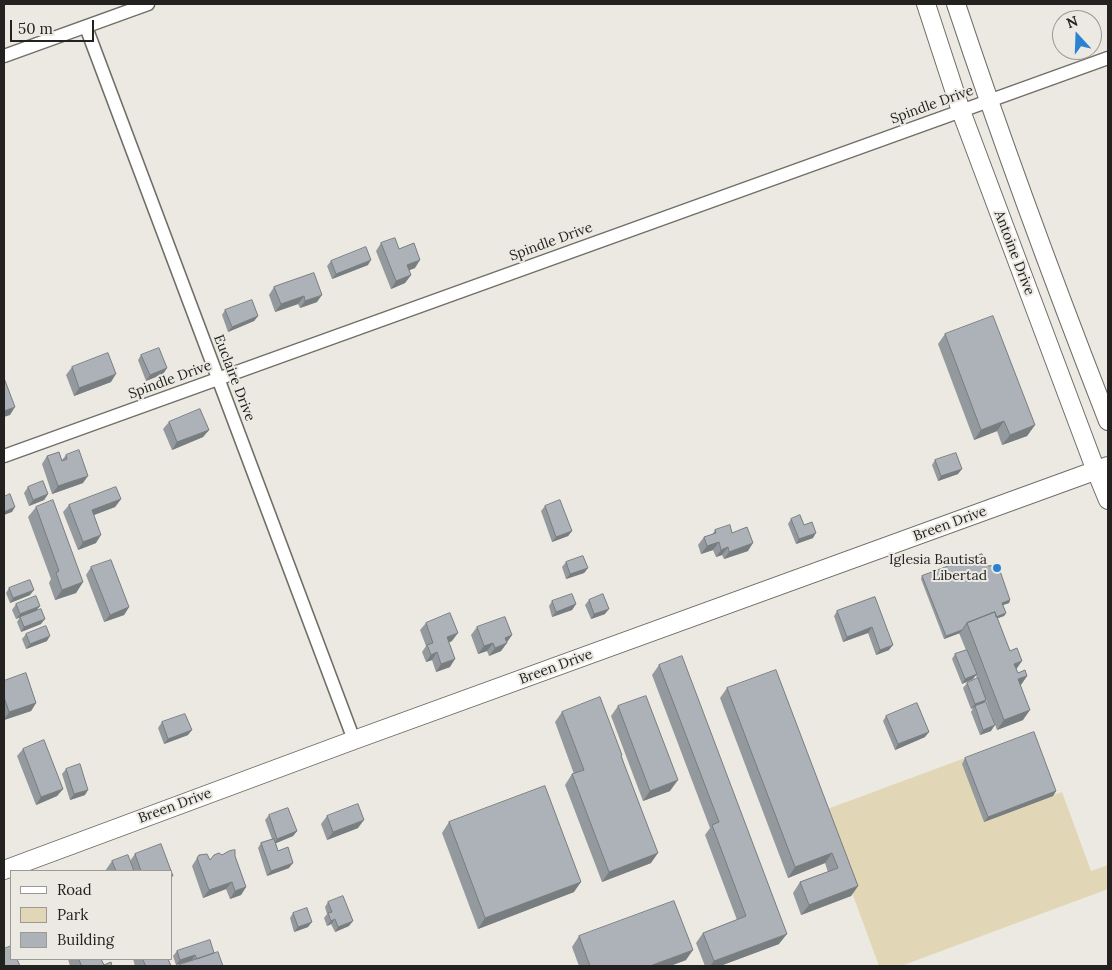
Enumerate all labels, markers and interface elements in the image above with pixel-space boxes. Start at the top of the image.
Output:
scale bar [12,10,96,42]
north arrow [1052,10,1102,60]
text: N [1064,12,1080,32]
text: 50 m [18,19,53,38]
street label: Spindle Drive [888,82,976,128]
street label: Antoine Drive [990,208,1038,298]
street label: Spindle Drive [507,219,595,265]
street label: Euclaire Drive [210,332,258,424]
street label: Spindle Drive [126,357,214,403]
street label: Breen Drive [911,503,989,545]
place label: Iglesia Bautista Libertad [889,552,987,584]
marker: Iglesia Bautista Libertad [991,562,1003,574]
street label: Breen Drive [517,646,595,688]
street label: Breen Drive [136,785,214,827]
legend [10,870,172,960]
text: Road [57,880,92,899]
text: Park [57,905,88,924]
text: Building [57,930,114,949]

